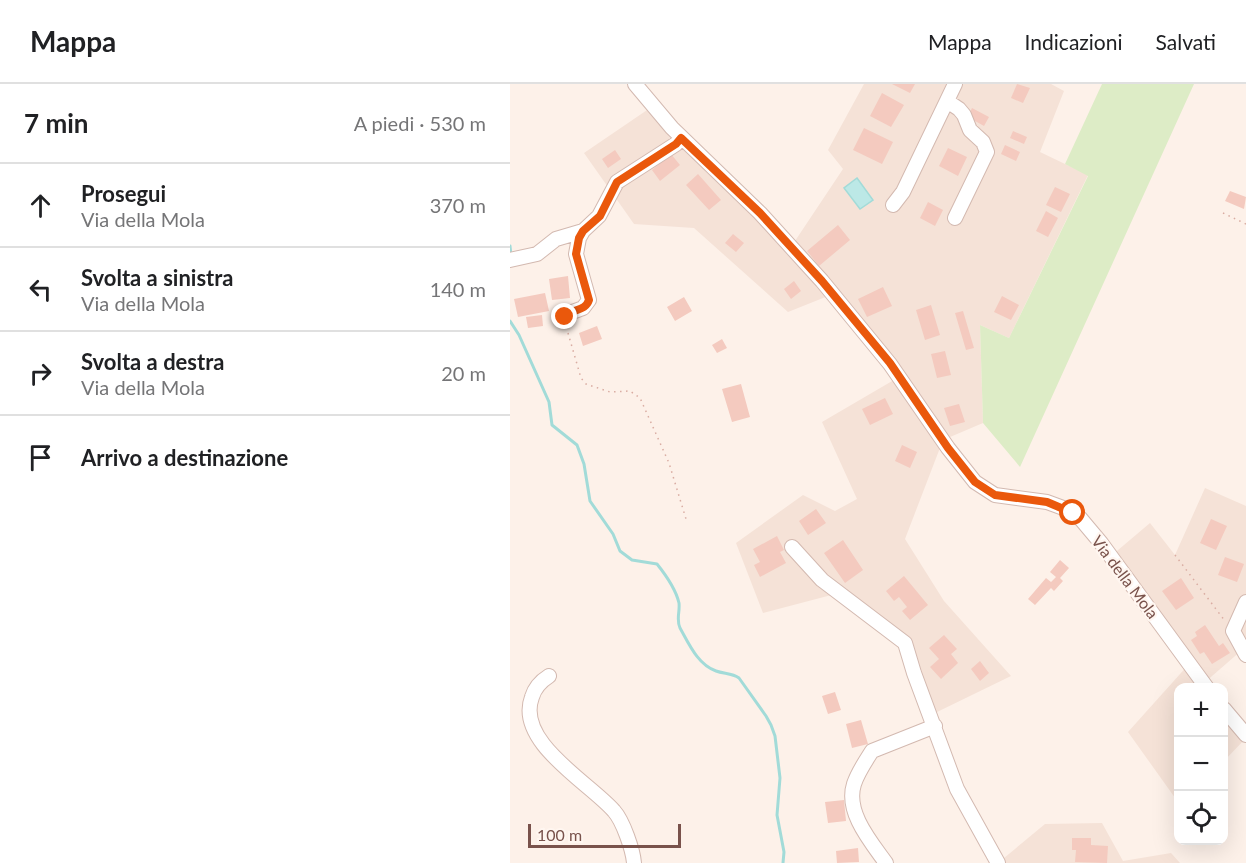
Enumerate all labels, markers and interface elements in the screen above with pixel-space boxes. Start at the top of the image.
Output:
text: Mappa [30,24,116,58]
text: Mappa [928,29,992,54]
text: Indicazioni [1025,29,1123,54]
text: Salvati [1156,29,1216,54]
text: 7 min [24,107,88,139]
text: A piedi · 530 m [354,111,486,135]
text: Prosegui [81,180,166,207]
icon: ahead [24,189,57,222]
text: 370 m [430,193,486,217]
text: Via della Mola [81,207,205,231]
text: Svolta a sinistra [81,264,233,291]
icon: left [24,273,57,306]
text: 140 m [430,277,486,301]
text: Via della Mola [81,291,205,315]
route end [551,303,577,329]
text: Svolta a destra [81,348,224,375]
icon: right [24,357,57,390]
text: 20 m [441,361,486,385]
text: Via della Mola [81,375,205,399]
icon: arrive [24,441,57,474]
text: Arrivo a destinazione [81,444,288,471]
route start [1059,499,1085,525]
street label: Via della Mola [1088,531,1163,622]
map controls [1174,683,1228,845]
button: + [1174,683,1228,737]
button: − [1174,737,1228,791]
button: locate [1174,791,1228,845]
scale bar [528,821,681,848]
text: 100 m [537,825,582,844]

